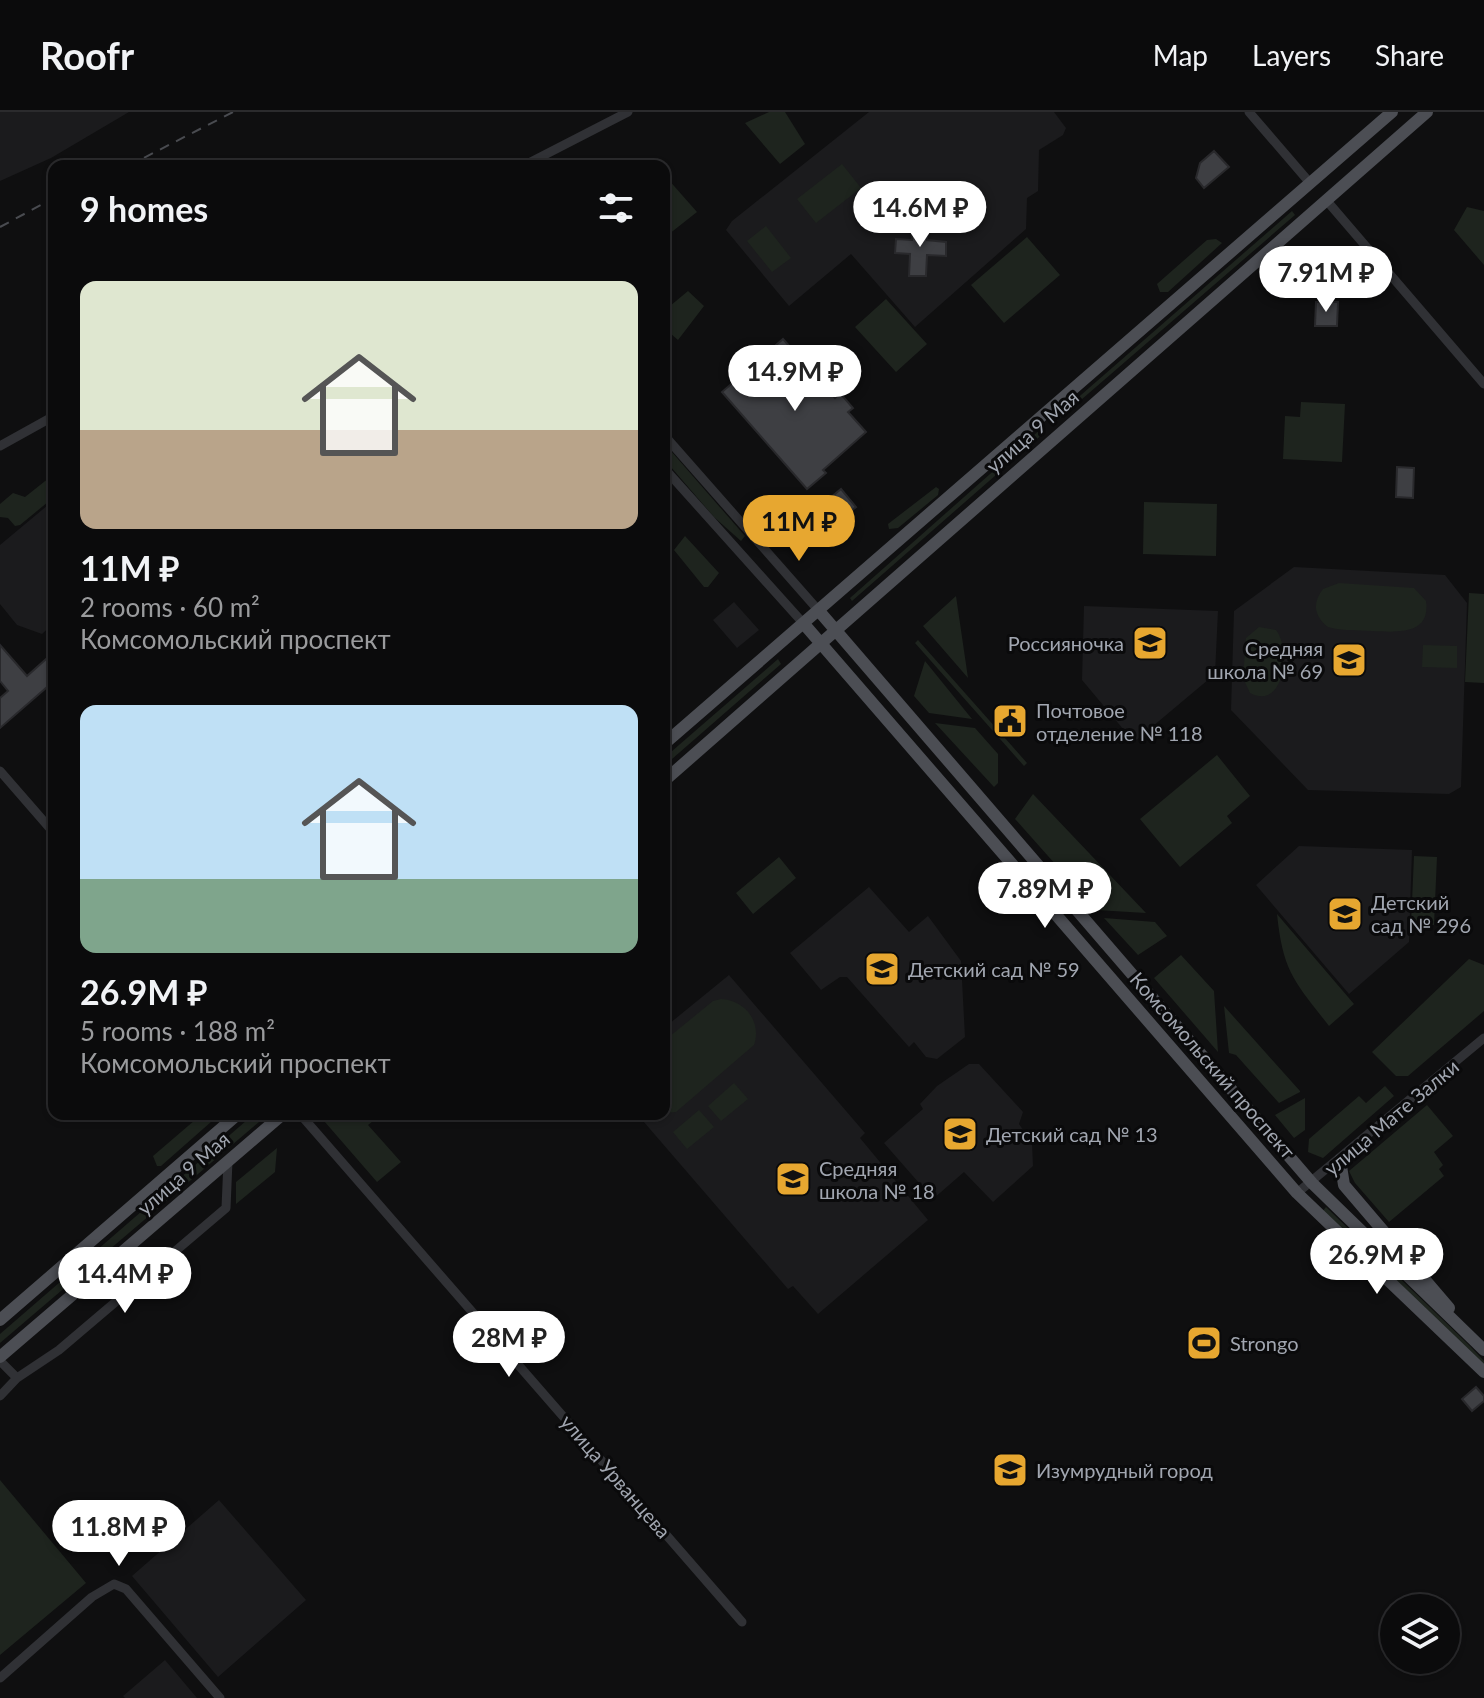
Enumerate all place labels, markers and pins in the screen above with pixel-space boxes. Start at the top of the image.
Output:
pin: 14.6M ₽ [846,181,994,249]
pin: 7.91M ₽ [1252,246,1400,314]
pin: 14.9M ₽ [721,345,869,413]
pin: 11M ₽ [743,495,855,563]
school or university icon: Россияночка [1131,624,1169,662]
place label: Россияночка [1008,631,1124,655]
place label: Средняя школа № 69 [1207,636,1323,683]
school or university icon: Средняя школа № 69 [1330,641,1368,679]
place label: Почтовое отделение № 118 [1036,698,1203,745]
public building icon: Почтовое отделение № 118 [991,702,1029,740]
pin: 7.89M ₽ [971,862,1119,930]
place label: Детский сад № 296 [1371,890,1471,937]
school or university icon: Детский сад № 296 [1326,895,1364,933]
school or university icon: Детский сад № 59 [863,950,901,988]
place label: Детский сад № 59 [908,957,1080,981]
school or university icon: Детский сад № 13 [941,1115,979,1153]
place label: Детский сад № 13 [986,1122,1158,1146]
place label: Средняя школа № 18 [819,1156,935,1203]
school or university icon: Средняя школа № 18 [774,1160,812,1198]
pin: 26.9M ₽ [1303,1228,1451,1296]
pin: 14.4M ₽ [51,1247,199,1315]
pin: 28M ₽ [453,1311,565,1379]
sports icon: Strongo [1185,1324,1223,1362]
place label: Strongo [1230,1331,1299,1355]
school or university icon: Изумрудный город [991,1451,1029,1489]
place label: Изумрудный город [1036,1458,1213,1482]
pin: 11.8M ₽ [45,1500,193,1568]

